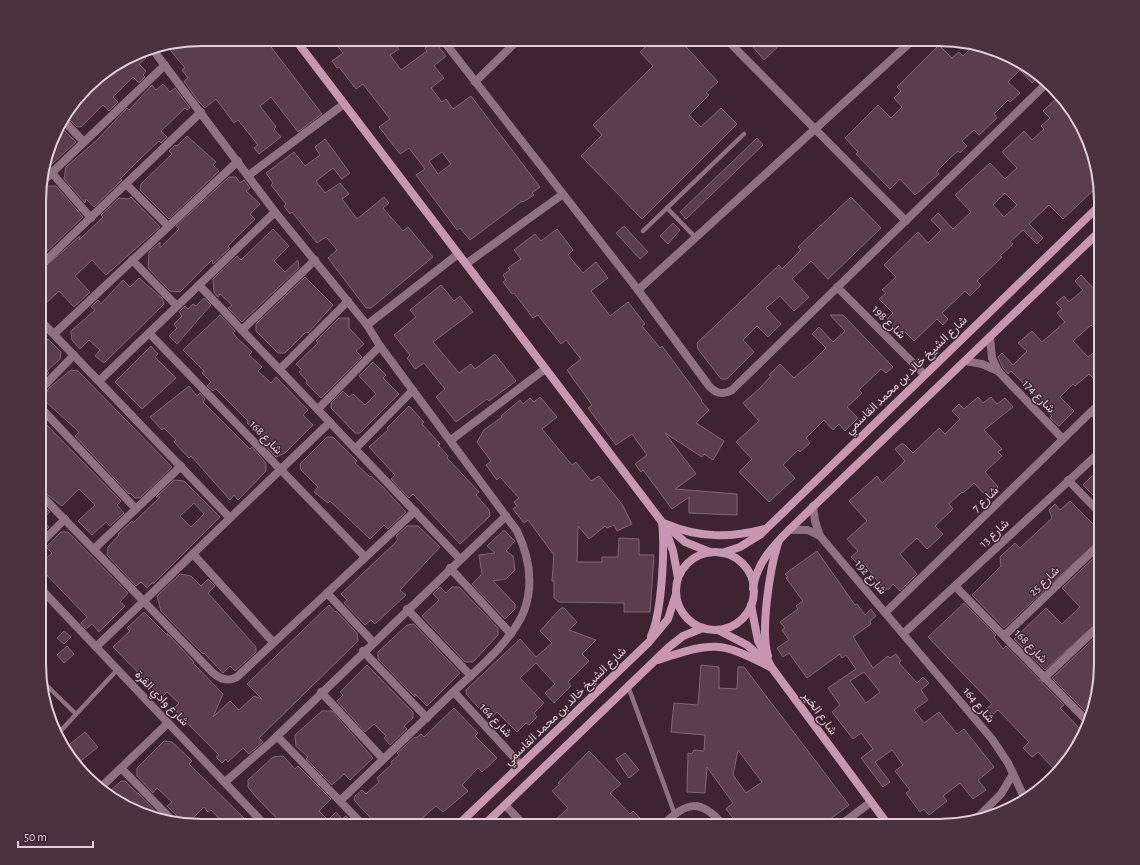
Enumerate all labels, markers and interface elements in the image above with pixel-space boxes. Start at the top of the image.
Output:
street label: شارع 198 [868,303,908,343]
street label: شارع الشيخ خالد بن محمد القاسمي [843,314,972,439]
street label: شارع 174 [1018,377,1058,417]
street label: شارع 168 [245,418,285,458]
street label: شارع 7 [970,484,1002,516]
street label: شارع 13 [977,517,1013,552]
street label: شارع 192 [851,557,889,599]
street label: شارع 25 [1027,564,1063,600]
street label: شارع 168 [1010,627,1050,667]
street label: شارع الشيخ خالد بن محمد القاسمي [502,645,631,770]
street label: شارع وادي القرة [130,668,191,731]
street label: شارع 164 [959,685,997,727]
street label: شارع الخير [797,688,840,738]
street label: شارع 164 [475,701,515,741]
scale bar [18,823,93,849]
text: 50 m [24,831,47,843]

